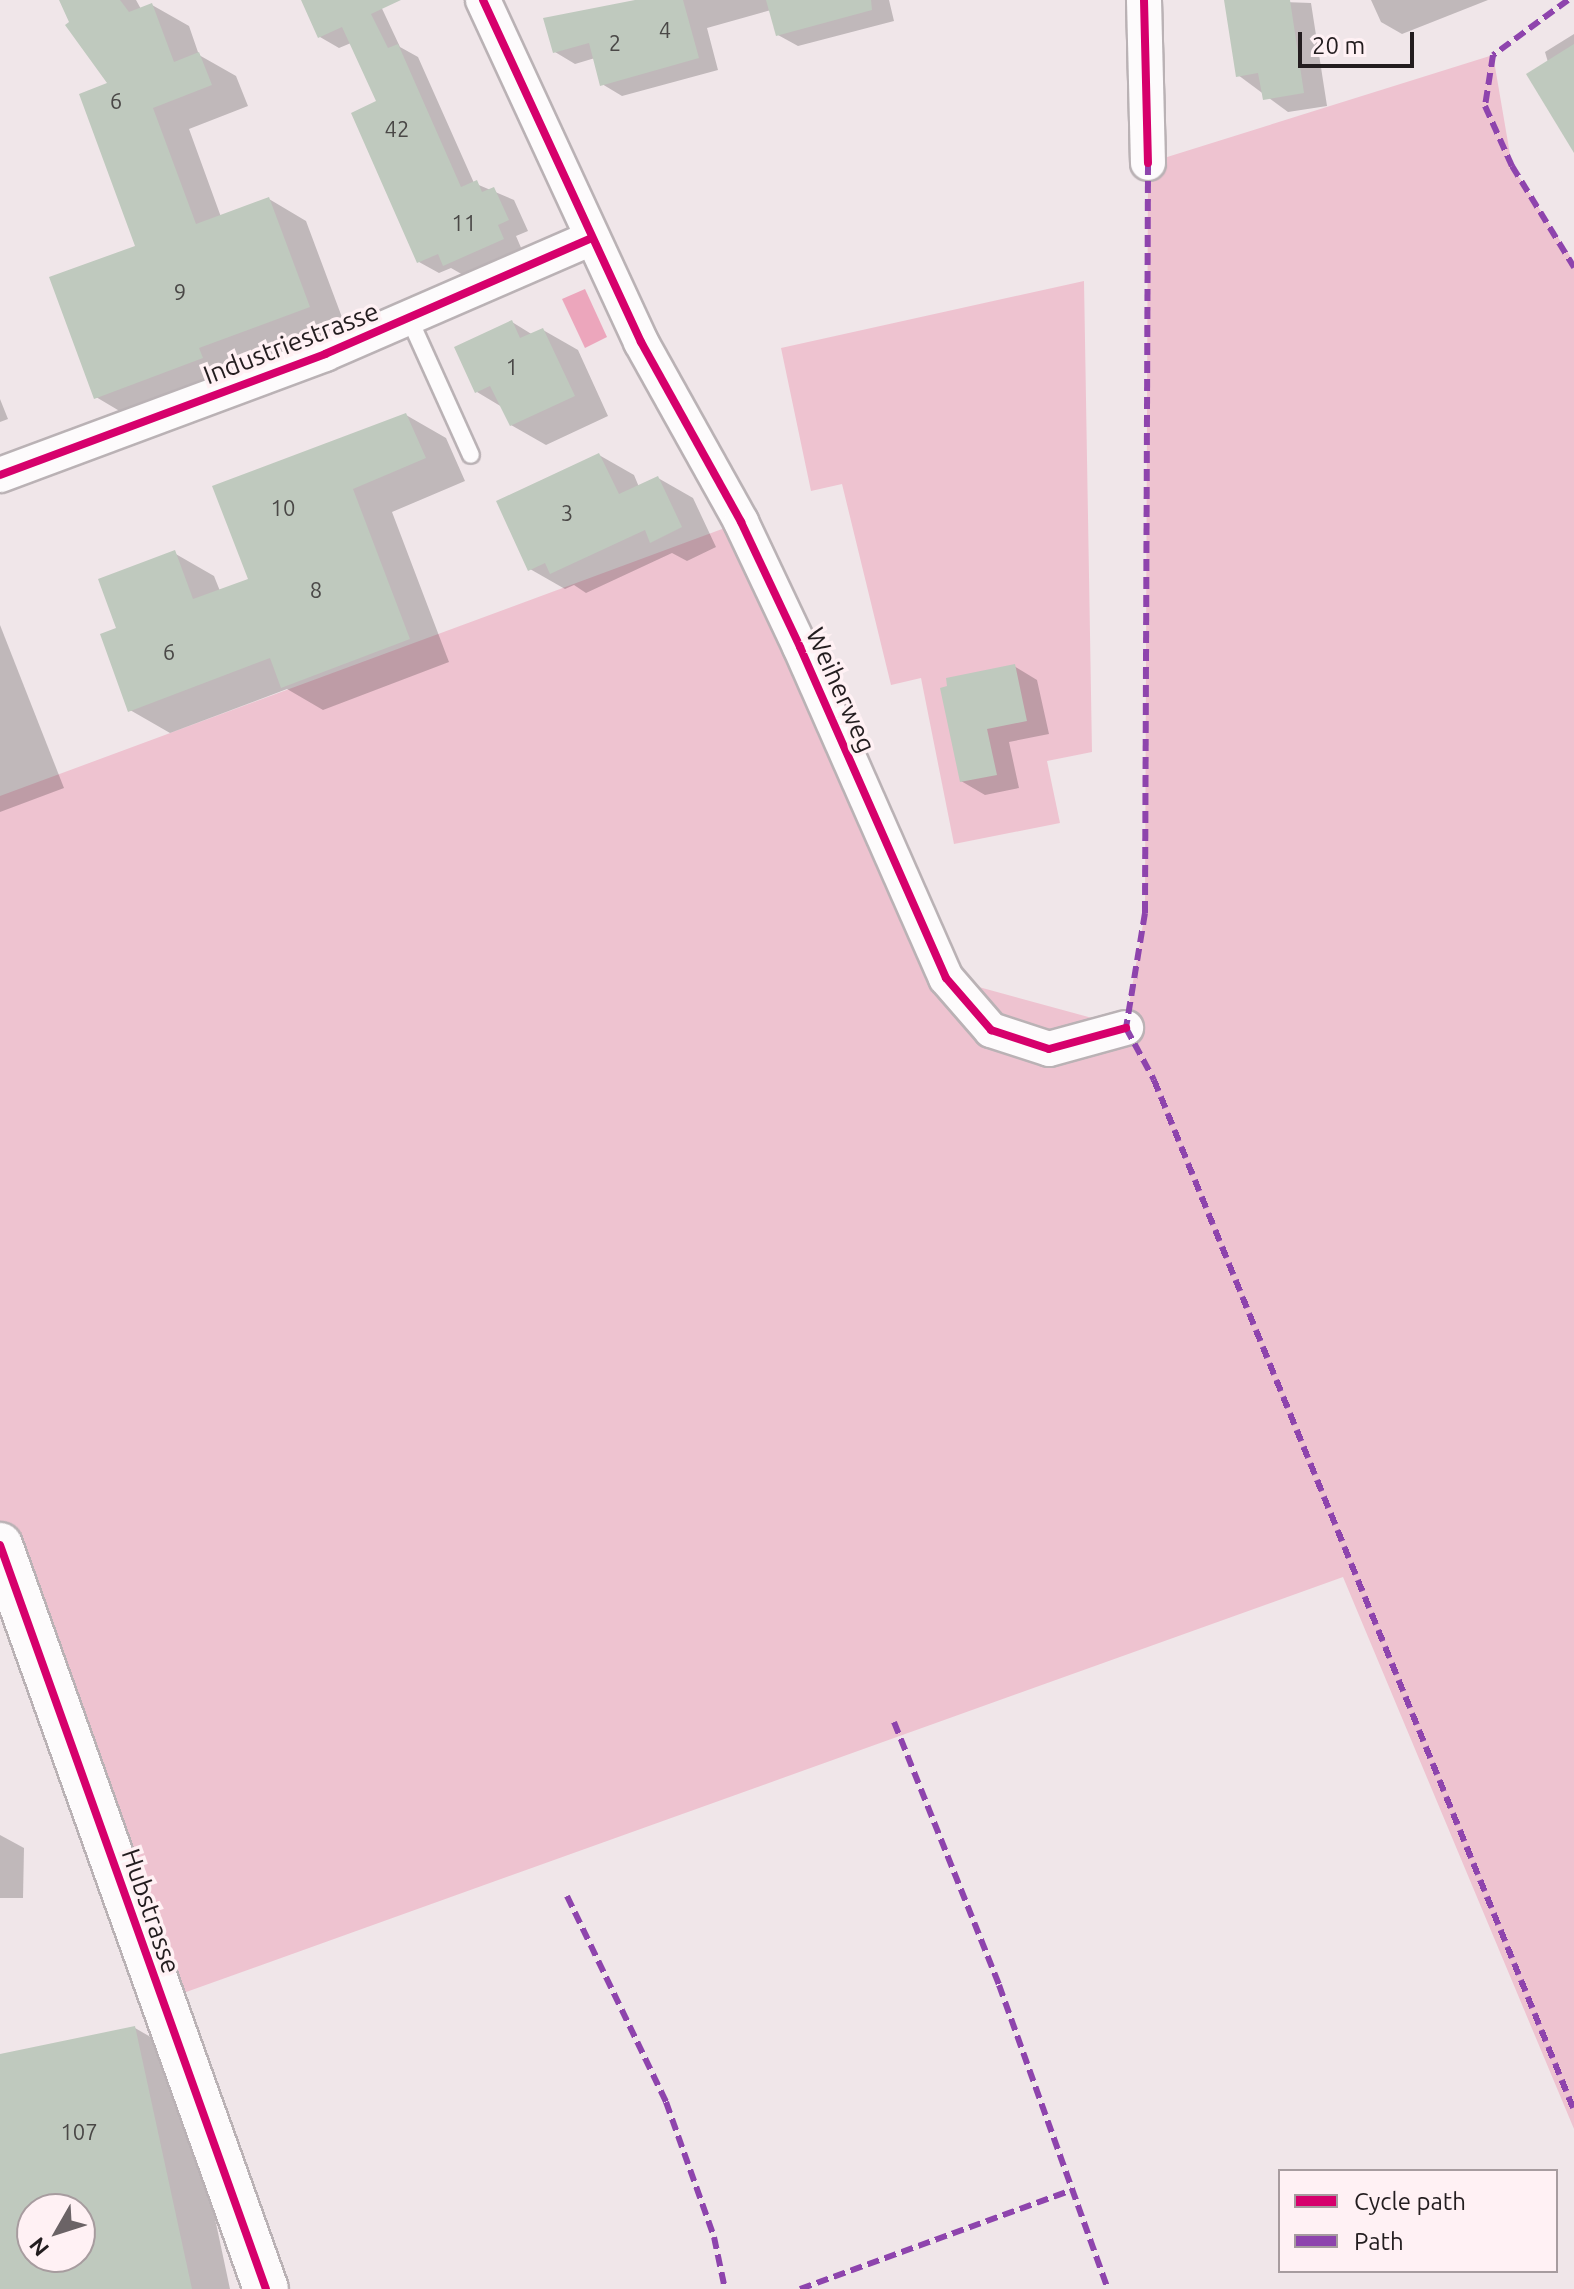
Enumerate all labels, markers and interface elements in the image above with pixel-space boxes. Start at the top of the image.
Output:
scale bar [1302,16,1418,66]
house number: 4 [659,17,671,43]
house number: 2 [609,30,621,56]
text: 20 m [1312,32,1365,59]
house number: 6 [110,88,122,114]
house number: 42 [385,116,409,142]
house number: 11 [452,210,476,236]
house number: 9 [174,279,186,305]
street label: Industriestrasse [199,295,383,391]
house number: 1 [506,354,518,380]
house number: 10 [271,495,295,521]
house number: 3 [561,500,573,526]
house number: 8 [310,577,322,603]
street label: Weiherweg [800,623,882,757]
house number: 6 [163,639,175,665]
street label: Hubstrasse [115,1845,187,1977]
house number: 107 [60,2119,98,2145]
legend [1278,2169,1558,2273]
text: Cycle path [1354,2188,1466,2215]
north arrow [16,2193,96,2273]
text: Path [1354,2228,1404,2255]
text: N [24,2233,53,2261]

